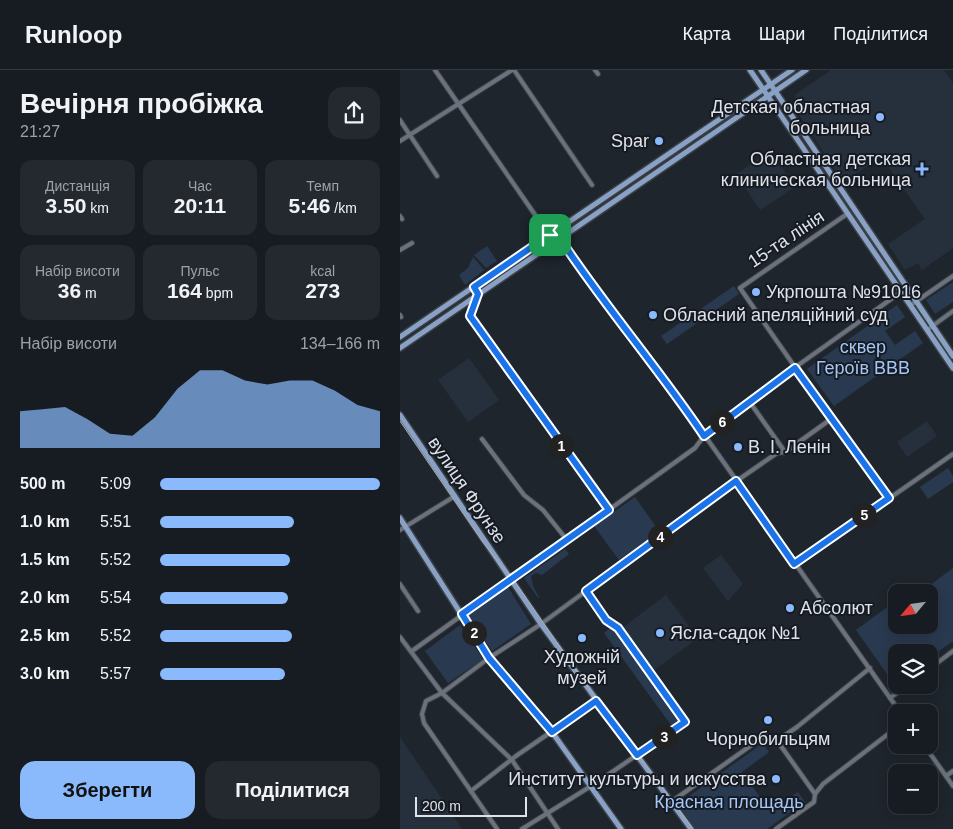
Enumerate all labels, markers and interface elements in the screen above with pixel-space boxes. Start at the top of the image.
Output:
text: Runloop [25,21,122,48]
text: Карта [683,24,731,44]
text: Шари [759,24,805,44]
text: Поділитися [833,24,928,44]
button: share [328,87,380,139]
text: Вечірня пробіжка [20,88,263,119]
place label: Детская областная больница [711,97,871,138]
marker: Детская областная больница [874,111,886,123]
text: 21:27 [20,123,60,140]
place label: Spar [611,131,649,151]
marker: Spar [653,135,665,147]
place label: Областная детская клиническая больница [721,149,912,190]
marker: Областная детская клиническая больница [915,162,929,176]
text: Дистанція [45,178,110,194]
text: Час [188,178,212,194]
text: Темп [306,178,339,194]
text: 3.50 [46,194,86,217]
text: 20:11 [174,194,226,217]
text: 5:46 [288,194,330,217]
text: km [86,200,109,216]
text: /km [330,200,357,216]
street label: 15-та лінія [744,206,828,272]
pin [529,214,571,256]
icon: arrive [536,221,564,249]
text: Набір висоти [35,263,120,279]
text: Пульс [180,263,220,279]
text: kcal [310,263,335,279]
text: 36 [58,279,81,302]
text: 164 [167,279,202,302]
text: 273 [305,279,340,302]
place label: Укрпошта №91016 [766,282,921,302]
text: m [81,285,97,301]
text: bpm [202,285,233,301]
marker: Укрпошта №91016 [750,286,762,298]
place label: Обласний апеляційний суд [663,305,888,325]
marker: Обласний апеляційний суд [647,309,659,321]
text: Набір висоти [20,335,117,352]
text: 134–166 m [300,335,380,352]
park label: сквер Героїв ВВВ [816,337,910,378]
pin: 6 [710,410,734,434]
text: 6 [719,414,726,430]
street label: вулиця Фрунзе [424,433,510,547]
pin: 1 [548,434,574,458]
place label: В. І. Ленін [748,437,831,457]
text: 1 [558,438,565,454]
marker: В. І. Ленін [732,441,744,453]
text: 500 m [20,475,65,492]
text: 5:09 [100,475,131,492]
pin: 5 [852,502,876,528]
text: 5 [861,507,868,523]
text: 1.0 km [20,513,70,530]
text: 5:51 [100,513,131,530]
pin: 4 [648,524,672,550]
text: 4 [657,529,664,545]
text: 1.5 km [20,551,70,568]
text: 5:52 [100,551,131,568]
north arrow [888,584,938,634]
map controls [888,584,938,814]
text: 2.0 km [20,589,70,606]
text: 5:54 [100,589,131,606]
place label: Абсолют [800,598,873,618]
marker: Абсолют [784,602,796,614]
pin: 2 [462,620,486,646]
place label: Ясла-садок №1 [670,623,800,643]
text: 2 [471,625,478,641]
text: 2.5 km [20,627,70,644]
text: 5:52 [100,627,131,644]
marker: Ясла-садок №1 [654,627,666,639]
marker: Художній музей [576,632,588,644]
button: layers [888,644,938,694]
place label: Художній музей [544,647,620,688]
text: 3.0 km [20,665,70,682]
text: 5:57 [100,665,131,682]
button: + [888,704,938,754]
marker: Чорнобильцям [762,714,774,726]
pin: 3 [652,724,676,750]
text: 3 [661,729,668,745]
place label: Чорнобильцям [706,729,830,749]
button: Зберегти [20,761,195,819]
button: Поділитися [205,761,380,819]
button: − [888,764,938,814]
place label: Институт культуры и искусства [508,769,767,789]
marker: Институт культуры и искусства [770,773,782,785]
park label: Красная площадь [654,792,804,812]
scale bar [415,794,528,817]
text: 200 m [422,798,461,814]

